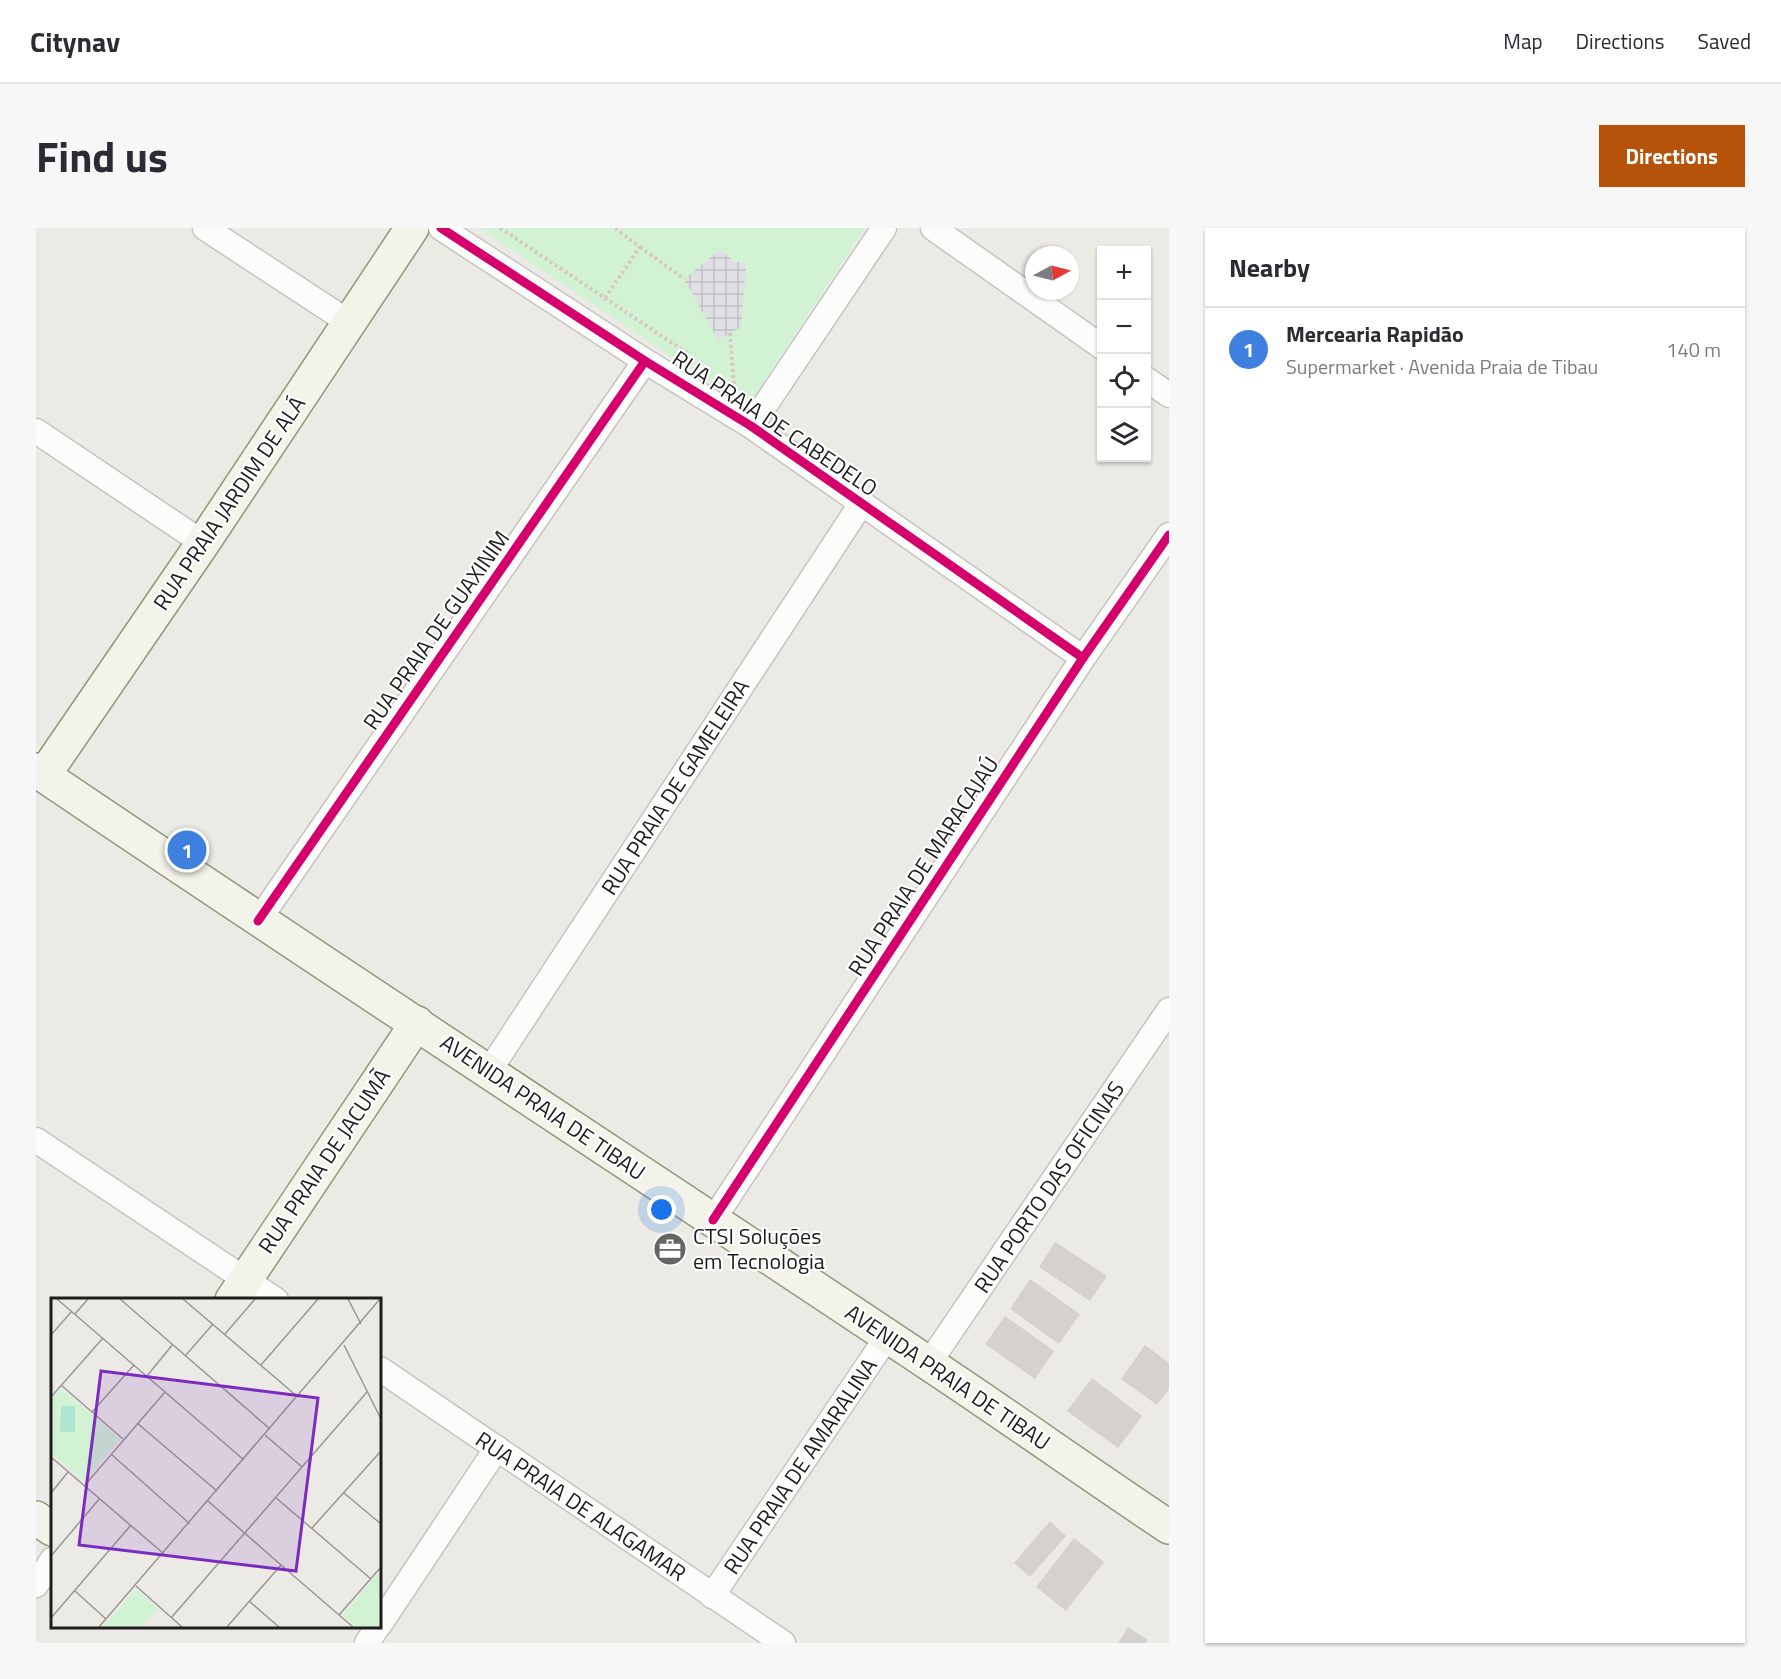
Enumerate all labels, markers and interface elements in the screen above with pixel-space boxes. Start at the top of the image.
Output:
text: Citynav [30,20,120,63]
text: Map [1503,25,1543,57]
text: Directions [1576,25,1665,57]
text: Saved [1698,25,1751,57]
text: Find us [36,124,168,188]
button: Directions [1599,125,1745,187]
north arrow [1025,246,1079,300]
map controls [1097,246,1151,462]
button: + [1097,246,1151,300]
text: Nearby [1229,248,1310,287]
button: − [1097,300,1151,354]
text: Mercearia Rapidão [1286,317,1464,351]
text: 1 [1243,334,1254,365]
text: 140 m [1666,334,1721,365]
street label: RUA PRAIA DE CABEDELO [665,341,885,505]
text: Supermarket · Avenida Praia de Tibau [1286,351,1598,382]
button: locate [1097,354,1151,408]
street label: RUA PRAIA JARDIM DE ALÁ [144,389,314,617]
button: layers [1097,408,1151,462]
street label: RUA PRAIA DE GUAXINIM [354,523,518,737]
street label: RUA PRAIA DE GAMELEIRA [592,672,758,902]
street label: RUA PRAIA DE MARACAJAÚ [839,749,1007,983]
pin: 1 [168,828,206,872]
street label: AVENIDA PRAIA DE TIBAU [434,1025,652,1189]
street label: RUA PRAIA DE JACUMÃ [249,1062,399,1260]
street label: RUA PORTO DAS OFICINAS [965,1074,1133,1300]
your location [647,1195,676,1224]
place label: CTSI Soluções em Tecnologia [693,1219,825,1278]
office icon: CTSI Soluções em Tecnologia [652,1231,688,1267]
street label: AVENIDA PRAIA DE TIBAU [839,1295,1057,1459]
inset map [51,1298,381,1628]
street label: RUA PRAIA DE AMARALINA [715,1351,885,1581]
street label: RUA PRAIA DE ALAGAMAR [469,1423,693,1589]

